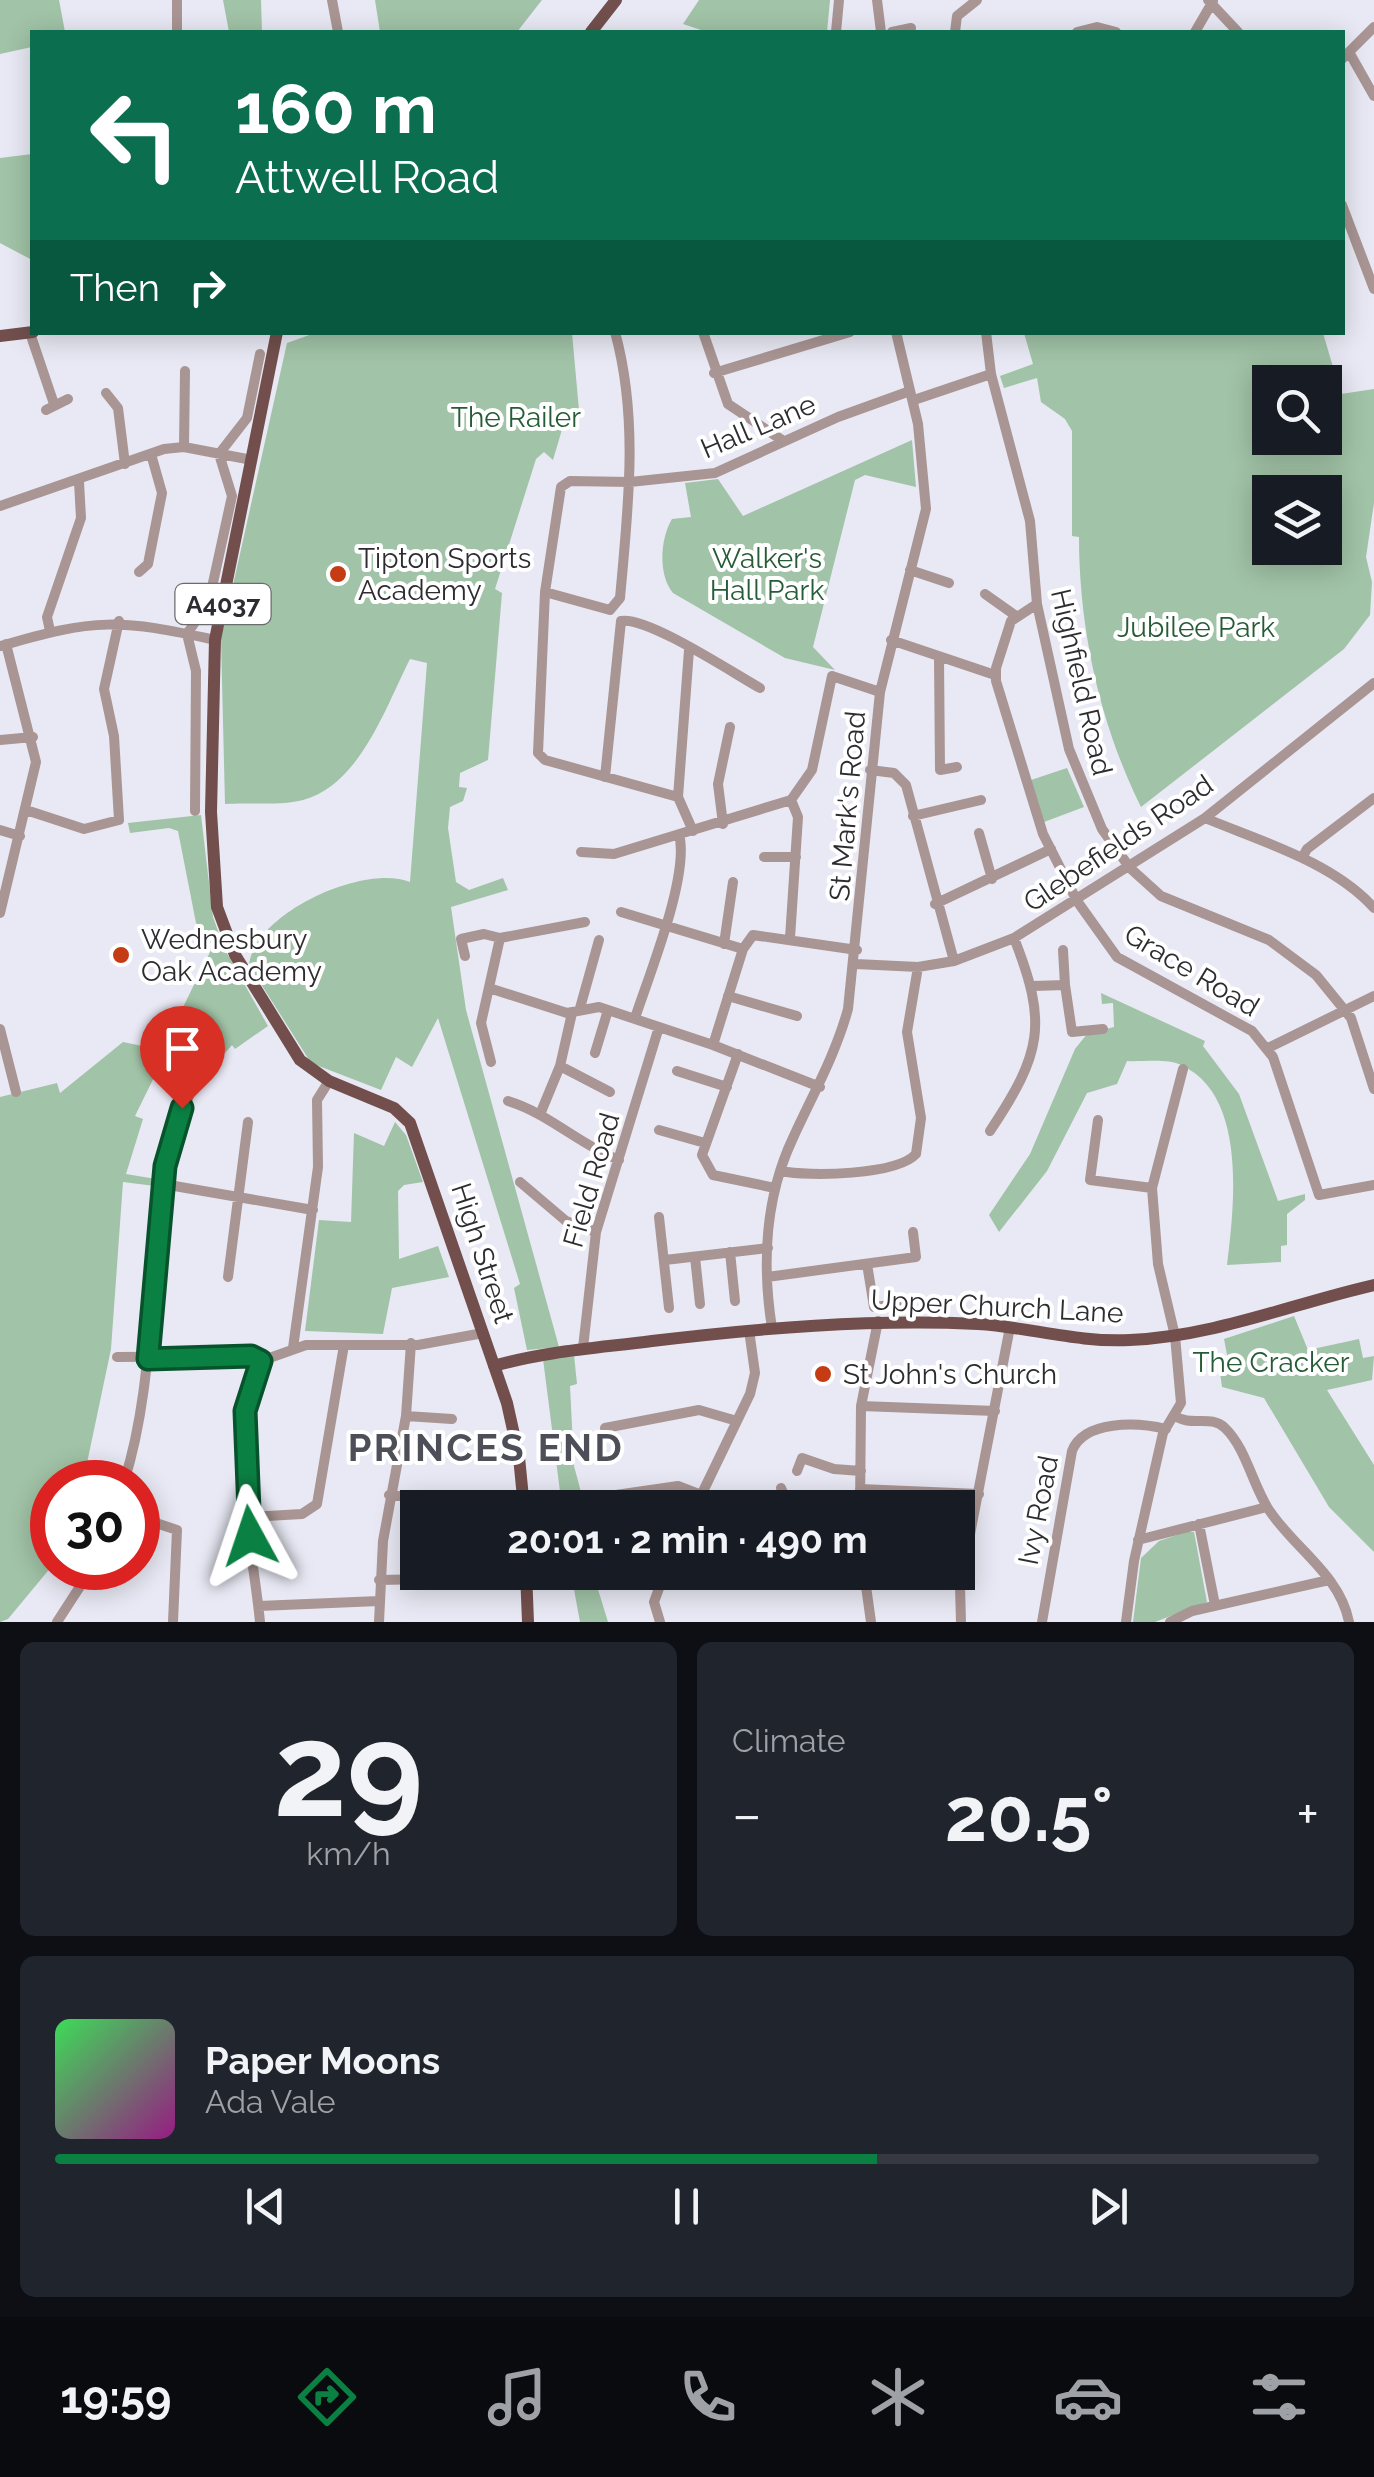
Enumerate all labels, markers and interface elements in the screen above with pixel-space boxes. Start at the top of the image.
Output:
text: 160 m [235,67,437,149]
icon: left [70,70,200,200]
text: Attwell Road [235,151,499,204]
icon: right [180,260,235,315]
text: Then [70,265,160,310]
map controls [1252,365,1342,565]
button: search [1252,365,1342,455]
street label: Hall Lane [696,388,821,465]
park label: The Railer [451,401,581,434]
button: layers [1252,475,1342,565]
place label: Tipton Sports Academy [358,542,531,607]
park label: Walker's Hall Park [710,542,824,607]
marker: Tipton Sports Academy [327,563,349,585]
road number: A4037 [176,584,270,624]
street label: Highfield Road [1044,586,1119,778]
park label: Jubilee Park [1117,611,1275,644]
street label: St Mark's Road [823,710,872,902]
street label: Glebefields Road [1017,768,1219,919]
street label: Grace Road [1119,917,1265,1023]
place label: Wednesbury Oak Academy [141,923,322,988]
marker: Wednesbury Oak Academy [110,944,132,966]
pin [140,1006,225,1109]
icon: arrive [155,1021,210,1076]
street label: Field Road [557,1109,626,1251]
street label: High Street [444,1179,521,1328]
street label: Upper Church Lane [870,1283,1124,1330]
park label: The Cracker [1193,1346,1350,1379]
place label: St John's Church [843,1358,1057,1391]
marker: St John's Church [812,1363,834,1385]
district label: PRINCES END [348,1425,624,1470]
street label: Ivy Road [1012,1453,1065,1568]
speed limit sign: 30 [30,1460,160,1590]
position arrow [198,1484,302,1588]
text: 20:01 · 2 min · 490 m [507,1517,868,1562]
text: 29 [274,1694,423,1846]
text: Climate [732,1722,846,1759]
text: 20.5° [945,1770,1113,1859]
text: − [732,1782,762,1847]
text: + [1296,1782,1319,1847]
text: km/h [306,1835,391,1872]
text: Paper Moons [205,2038,440,2083]
text: Ada Vale [205,2083,336,2120]
icon: previous [238,2179,293,2234]
icon: pause [659,2179,714,2234]
icon: next [1081,2179,1136,2234]
icon: directions [292,2362,362,2432]
icon: music [482,2362,552,2432]
icon: phone [673,2362,743,2432]
icon: climate [863,2362,933,2432]
icon: car [1053,2362,1123,2432]
icon: filters [1244,2362,1314,2432]
text: 19:59 [60,2371,171,2424]

